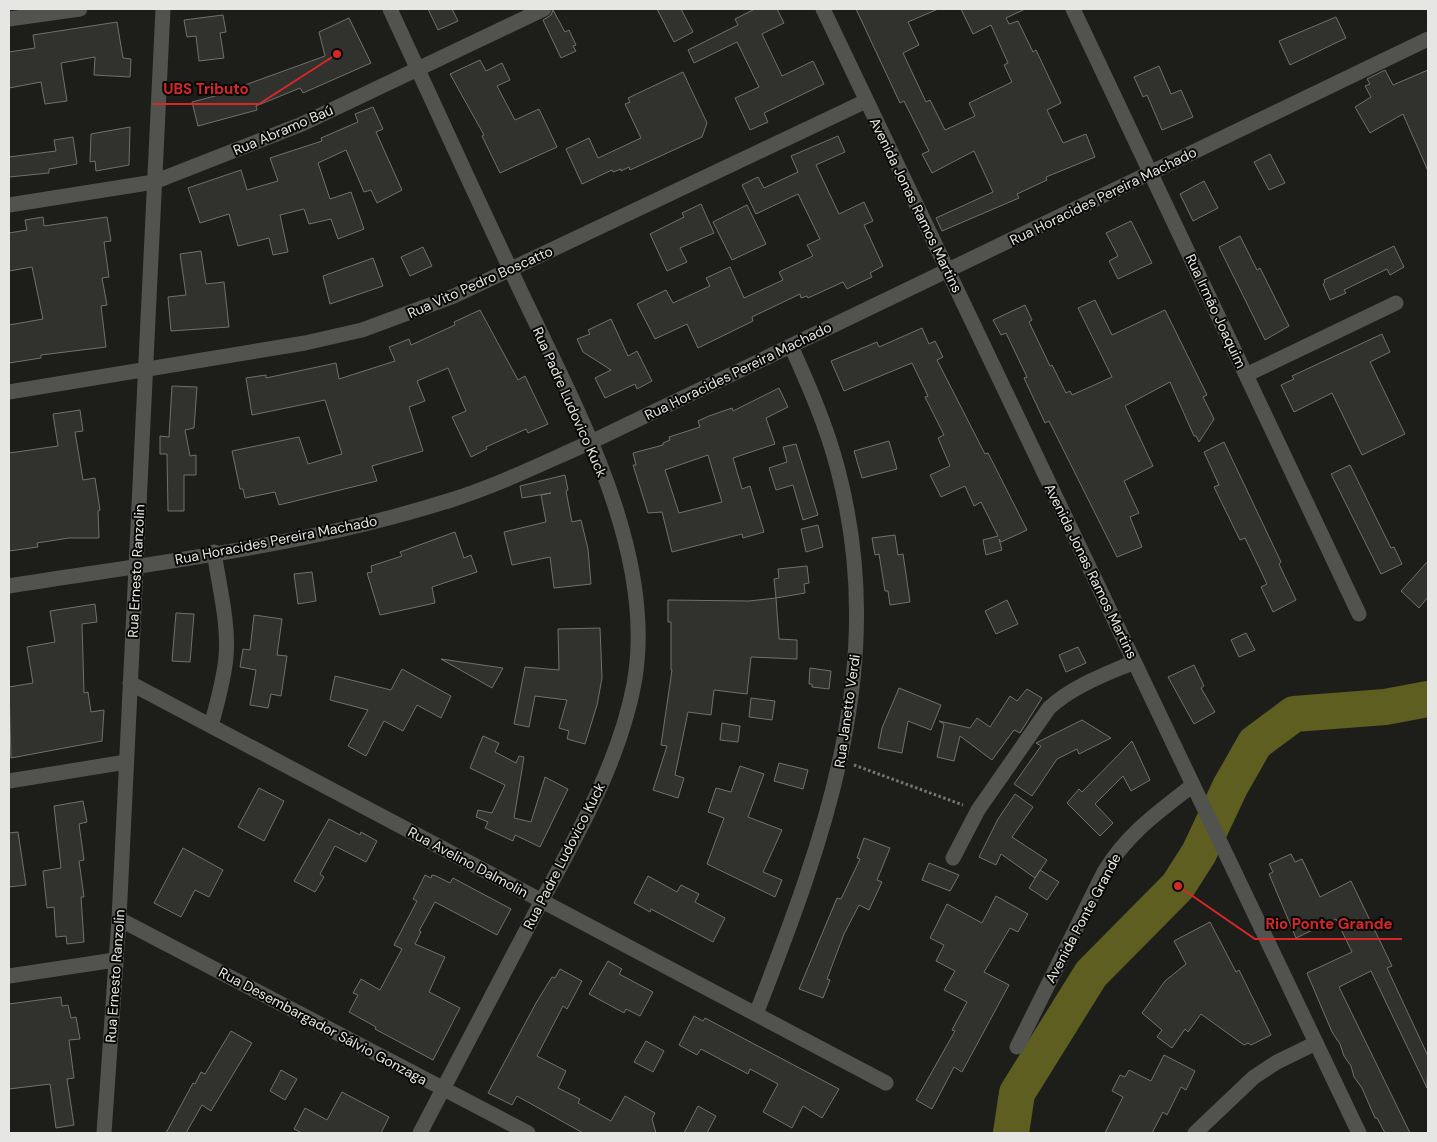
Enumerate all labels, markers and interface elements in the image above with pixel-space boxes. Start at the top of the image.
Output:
callout: UBS Tributo [153,74,259,104]
text: UBS Tributo [163,79,249,99]
street label: Rua Abramo Baú [230,101,336,159]
street label: Avenida Jonas Ramos Martins [866,115,966,295]
street label: Rua Horacides Pereira Machado [1007,143,1199,249]
street label: Rua Vito Pedro Boscatto [404,242,556,322]
street label: Rua Irmão Joaquim [1182,251,1250,371]
street label: Rua Horacides Pereira Machado [642,318,834,424]
street label: Rua Padre Ludovico Kuck [529,324,611,480]
street label: Avenida Jonas Ramos Martins [1041,481,1141,661]
street label: Rua Ernesto Ranzolin [124,504,148,638]
street label: Rua Horacides Pereira Machado [173,512,379,568]
street label: Rua Janetto Verdi [830,653,864,769]
street label: Rua Padre Ludovico Kuck [519,780,609,932]
street label: Rua Avelino Dalmolin [405,823,531,901]
street label: Avenida Ponte Grande [1041,850,1125,986]
street label: Rua Ernesto Ranzolin [101,909,129,1043]
callout: Rio Ponte Grande [1255,909,1402,939]
text: Rio Ponte Grande [1265,914,1393,934]
street label: Rua Desembargador Sálvio Gonzaga [216,963,430,1089]

